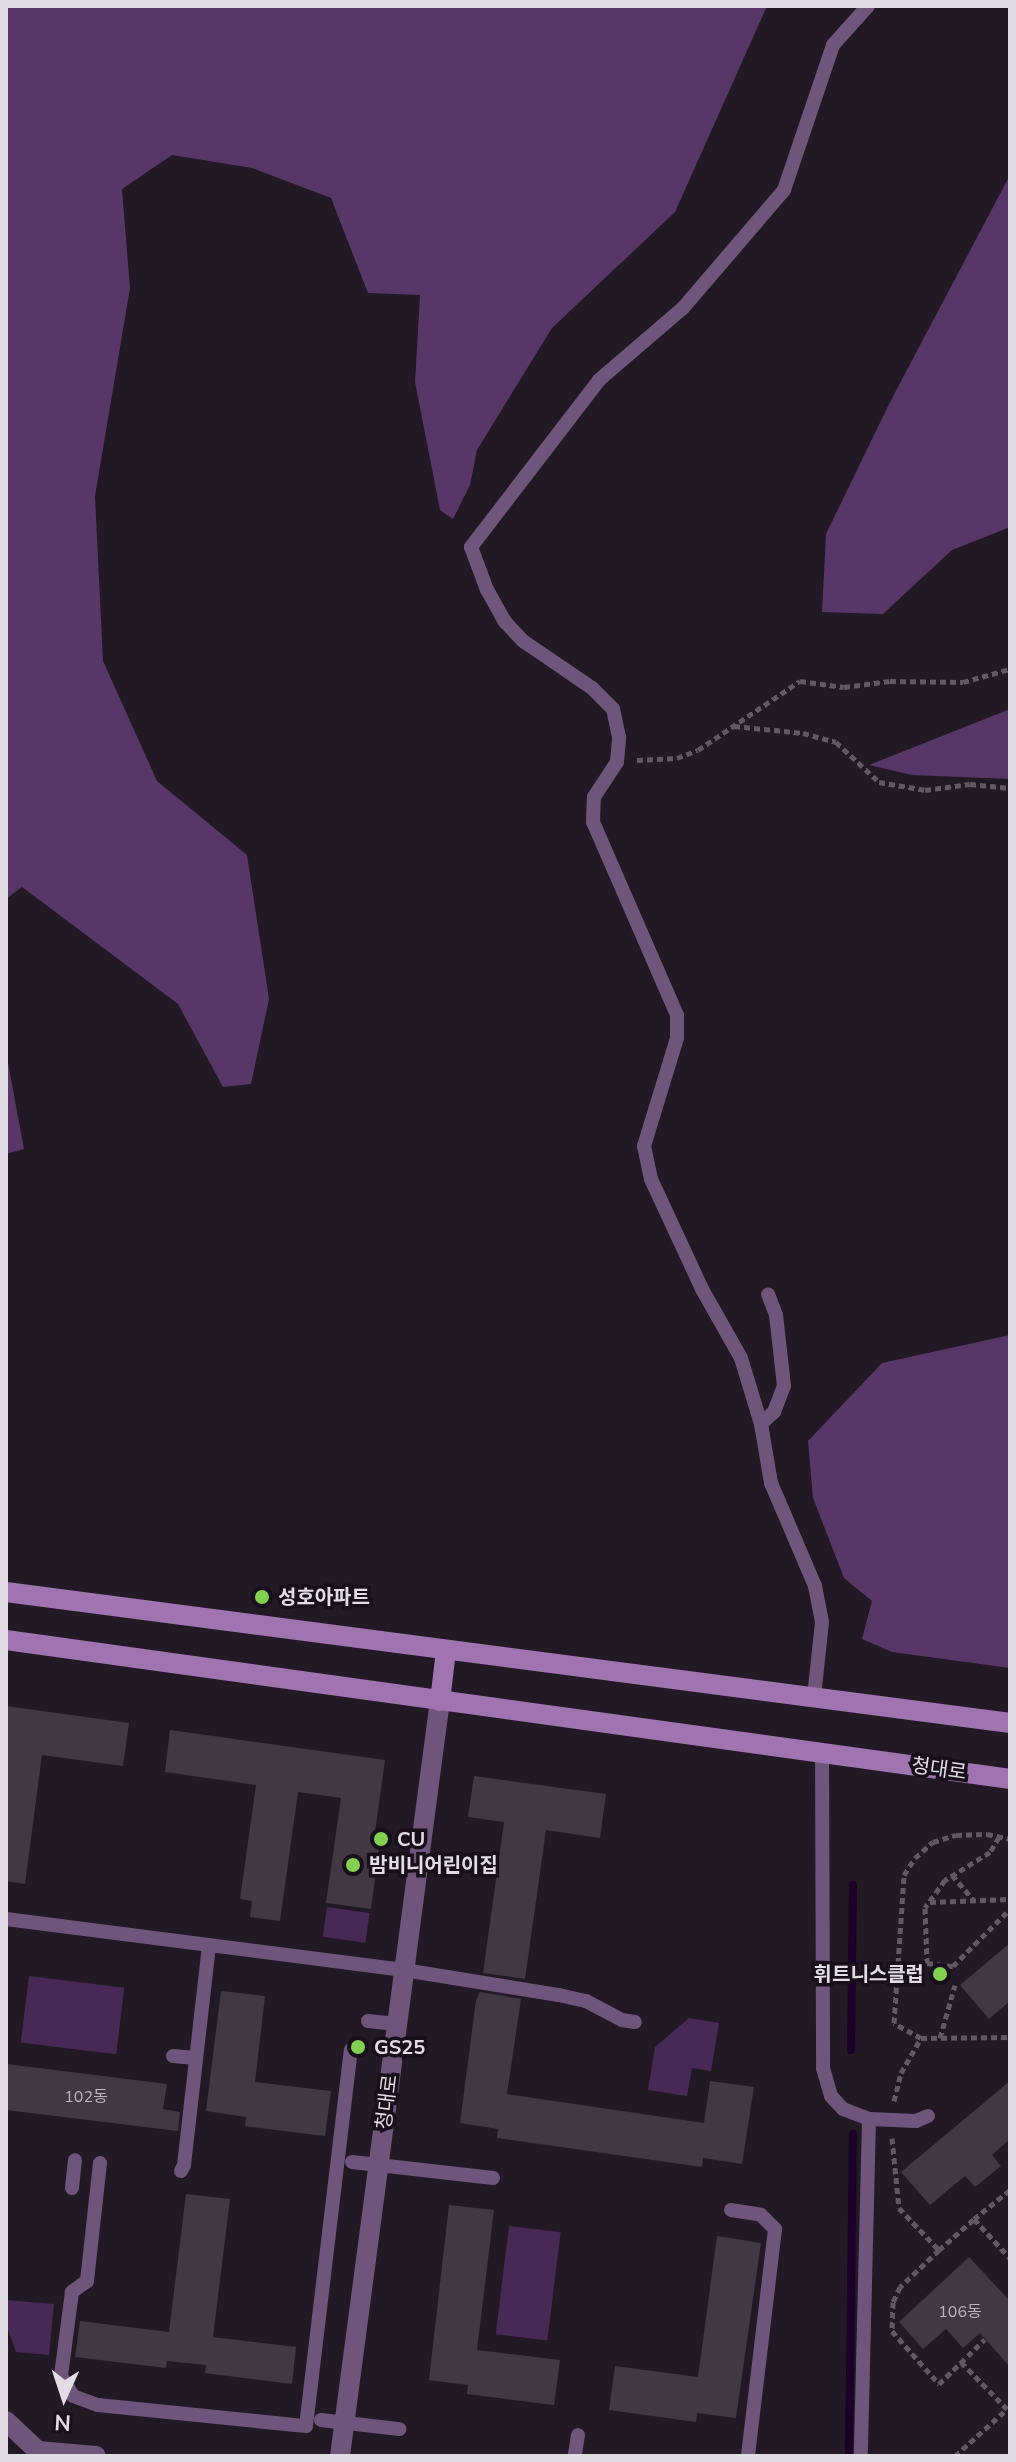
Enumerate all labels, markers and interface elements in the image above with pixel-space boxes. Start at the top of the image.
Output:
place label: 성호아파트 [278,1585,370,1609]
marker: 성호아파트 [253,1588,271,1606]
street label: 청대로 [910,1753,968,1785]
place label: CU [397,1827,425,1851]
marker: CU [372,1830,390,1848]
place label: 밤비니어린이집 [369,1853,498,1877]
marker: 밤비니어린이집 [344,1856,362,1874]
place label: 휘트니스클럽 [814,1962,924,1986]
marker: 휘트니스클럽 [931,1965,949,1983]
place label: GS25 [374,2035,425,2059]
marker: GS25 [349,2038,367,2056]
street label: 청대로 [372,2073,402,2131]
house number: 102동 [64,2087,108,2107]
house number: 106동 [938,2302,982,2322]
north arrow [24,2358,104,2438]
text: N [54,2407,72,2437]

